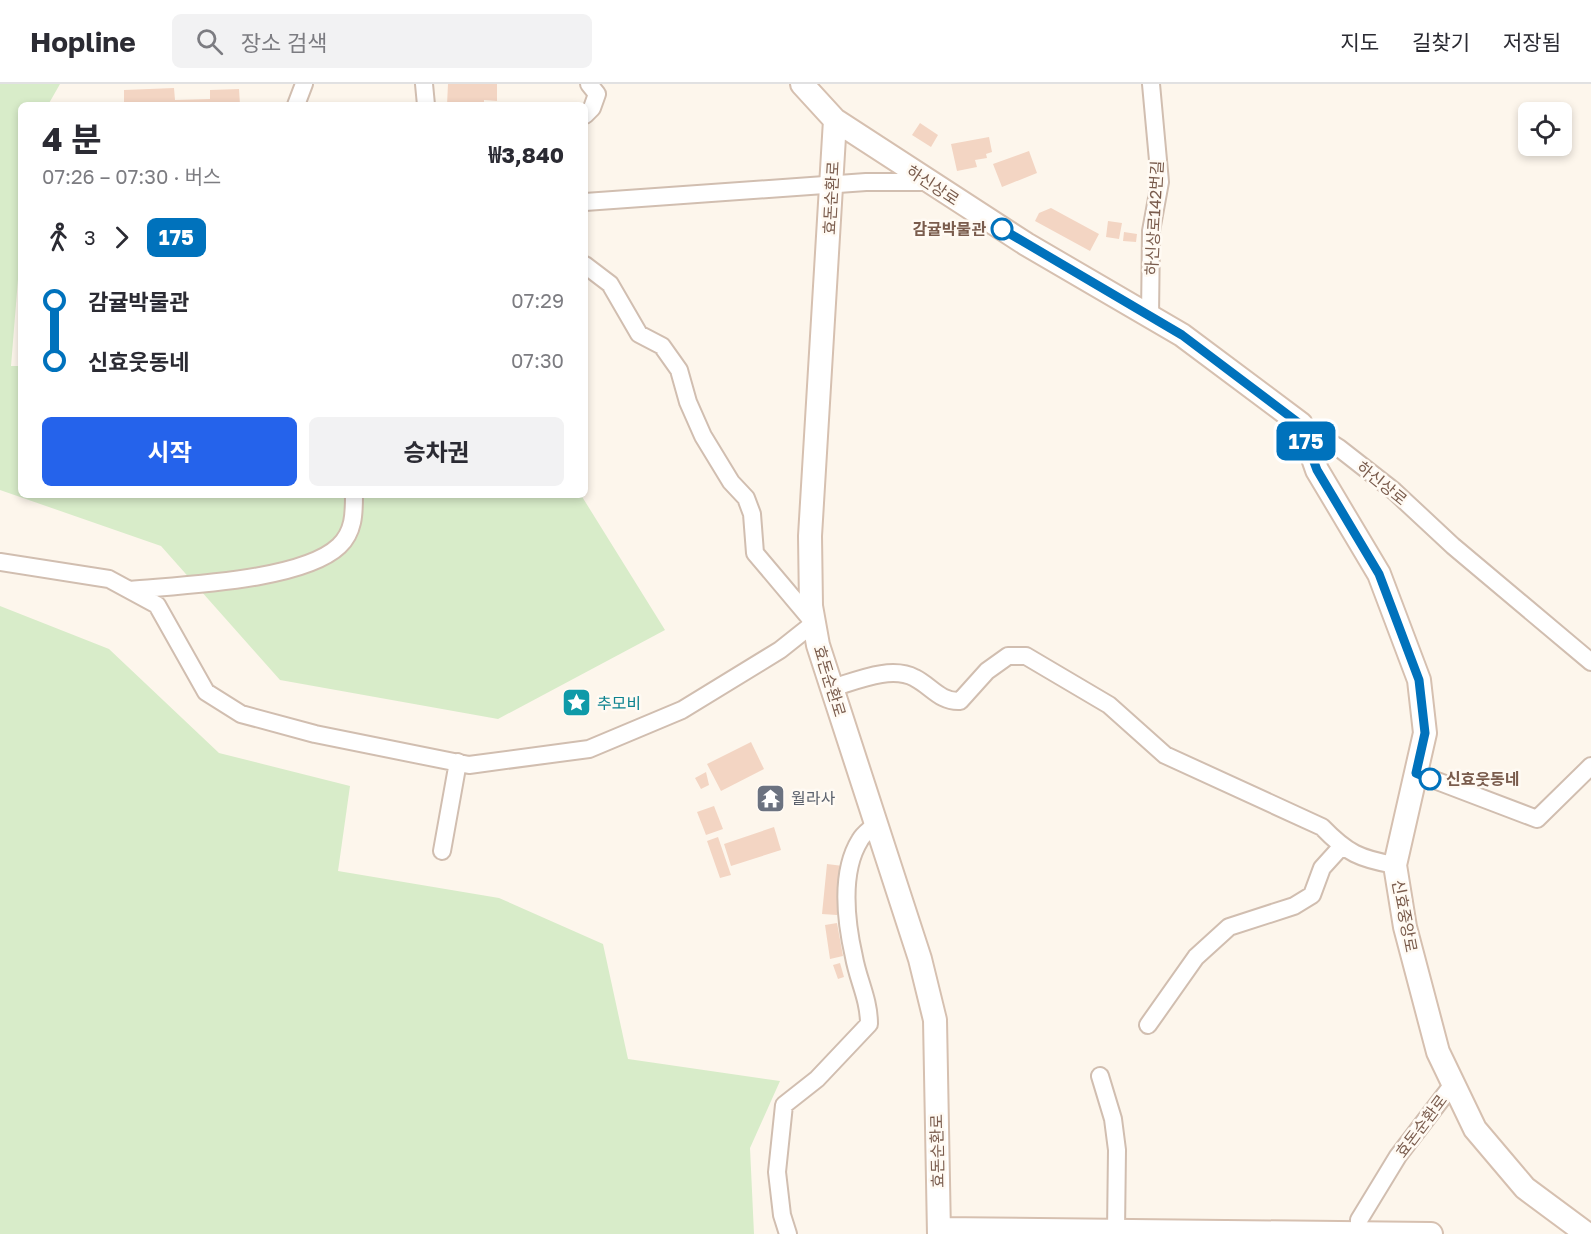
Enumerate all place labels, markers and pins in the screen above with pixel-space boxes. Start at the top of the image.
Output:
marker: 감귤박물관 [991,218,1013,240]
place label: 감귤박물관 [912,219,986,239]
place icon: 추모비 [560,687,592,719]
place label: 추모비 [597,693,641,713]
marker: 신효웃동네 [1419,768,1441,790]
place label: 신효웃동네 [1446,769,1520,789]
temple icon: 월라사 [754,782,786,814]
place label: 월라사 [791,788,835,808]

